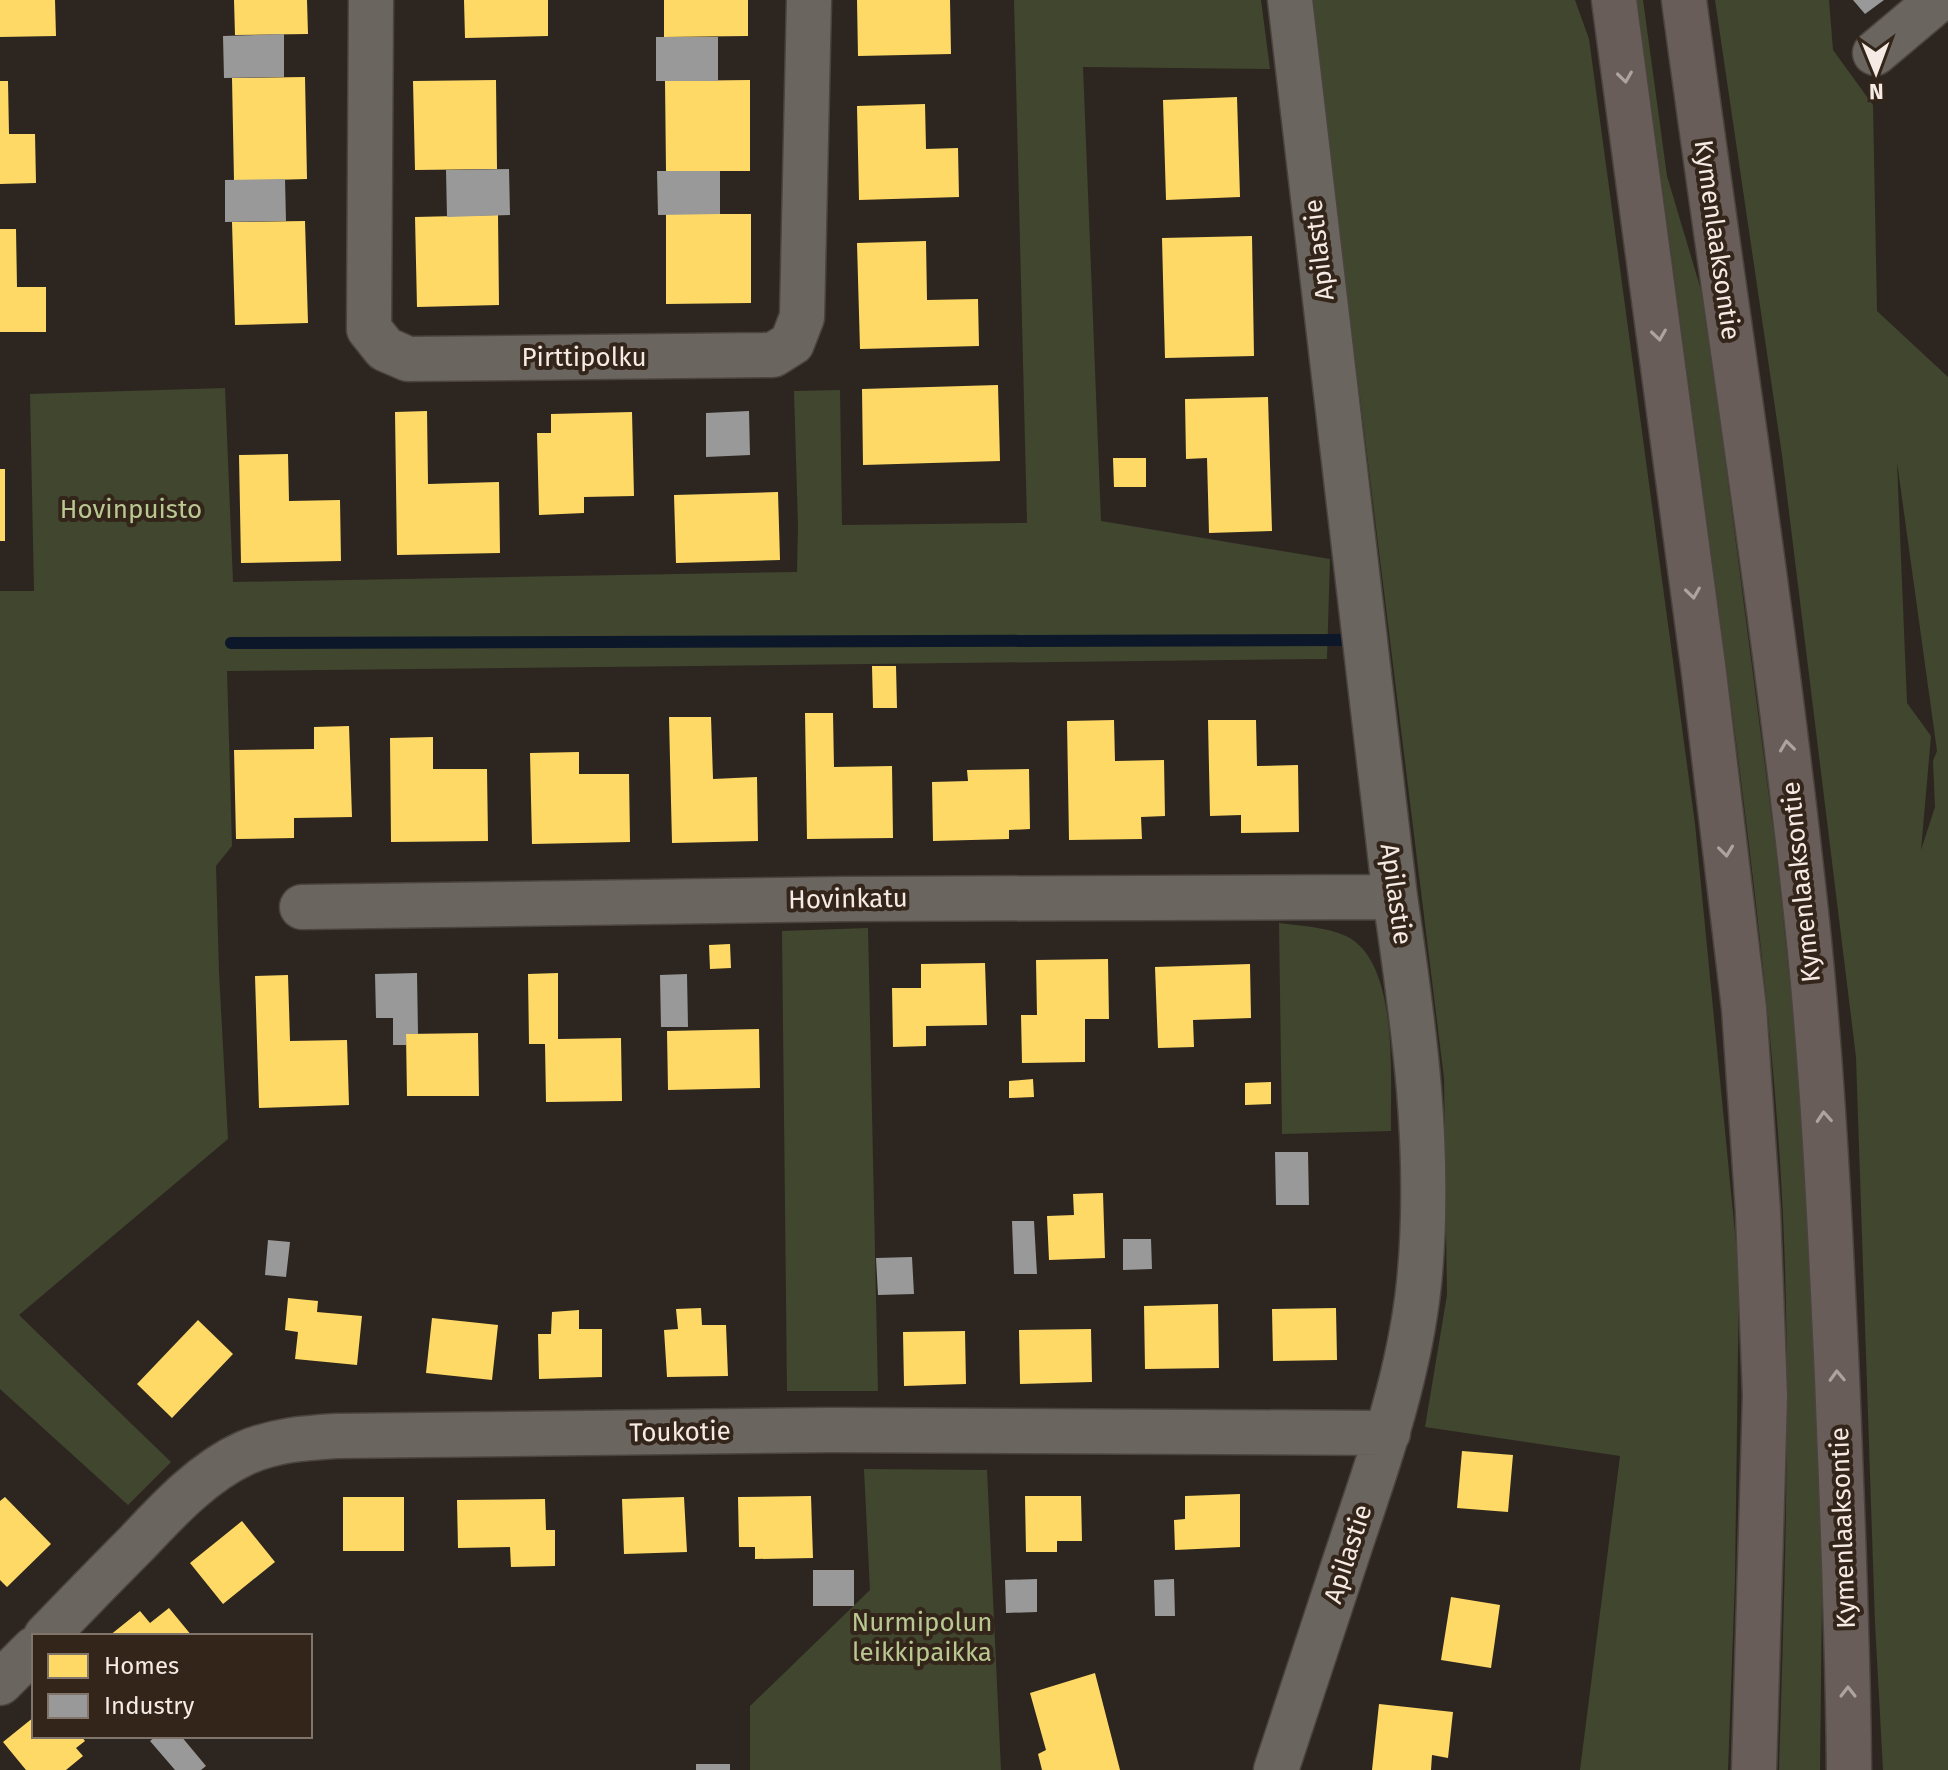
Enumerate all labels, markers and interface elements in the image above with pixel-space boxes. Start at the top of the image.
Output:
north arrow [1836,32,1916,112]
one-way arrow [1616,71,1633,84]
text: N [1869,78,1884,105]
street label: Kymenlaaksontie [1688,138,1746,342]
street label: Apilastie [1297,197,1341,303]
one-way arrow [1650,328,1667,342]
street label: Pirttipolku [521,342,647,373]
park label: Hovinpuisto [60,494,202,525]
one-way arrow [1684,586,1701,600]
one-way arrow [1778,740,1795,753]
street label: Kymenlaaksontie [1775,780,1827,984]
street label: Apilastie [1374,841,1418,947]
one-way arrow [1717,844,1734,858]
street label: Hovinkatu [788,882,908,916]
one-way arrow [1816,1110,1833,1123]
one-way arrow [1828,1369,1845,1382]
street label: Toukotie [629,1416,731,1448]
street label: Kymenlaaksontie [1824,1427,1862,1629]
street label: Apilastie [1317,1501,1379,1607]
park label: Nurmipolun leikkipaikka [851,1607,993,1668]
legend [32,1634,312,1738]
text: Homes [104,1652,179,1680]
one-way arrow [1839,1685,1857,1698]
text: Industry [104,1692,195,1720]

